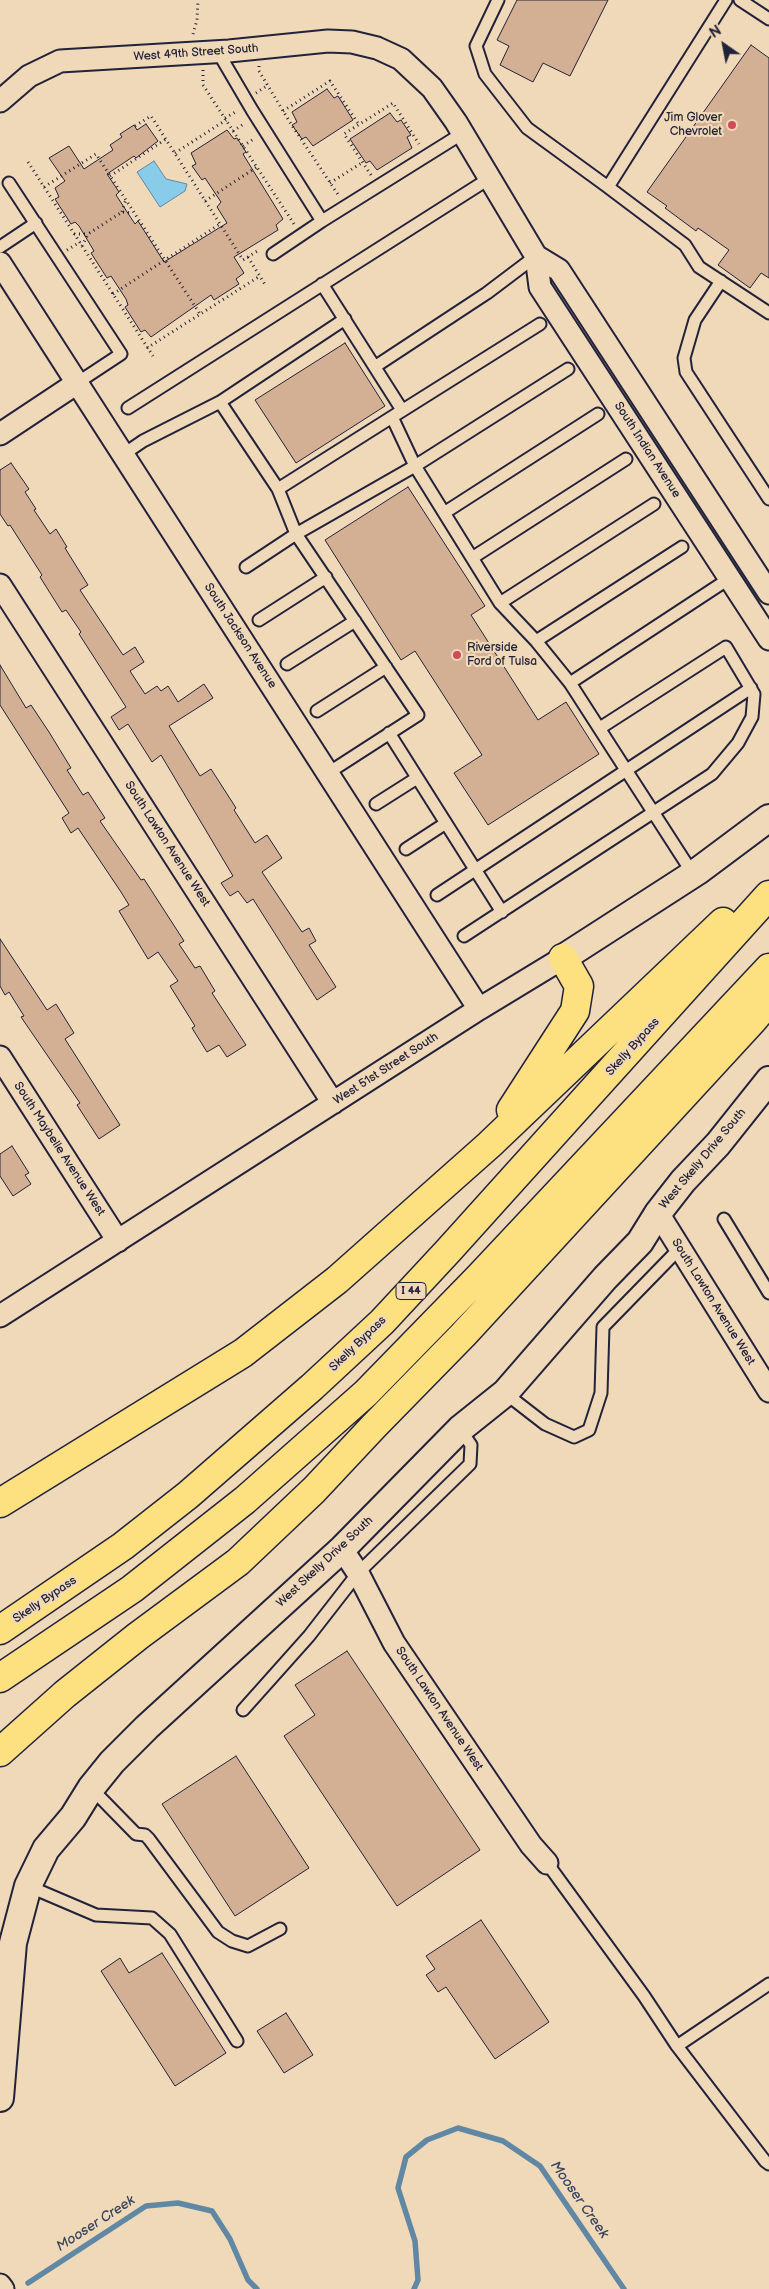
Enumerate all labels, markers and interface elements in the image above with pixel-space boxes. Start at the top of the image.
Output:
north arrow [699,20,749,70]
text: N [707,22,725,42]
street label: West 49th Street South [133,41,259,65]
place label: Jim Glover Chevrolet [664,111,722,139]
marker: Jim Glover Chevrolet [726,119,738,131]
street label: South Indian Avenue [611,399,683,501]
street label: South Jackson Avenue [201,581,279,691]
place label: Riverside Ford of Tulsa [467,641,537,669]
marker: Riverside Ford of Tulsa [451,649,463,661]
street label: South Lawton Avenue West [121,779,213,909]
street label: Skelly Bypass [603,1015,663,1079]
street label: West 51st Street South [331,1030,441,1108]
street label: South Maybelle Avenue West [10,1079,108,1219]
street label: West Skelly Drive South [657,1106,749,1212]
street label: South Lawton Avenue West [668,1236,758,1368]
road number: I 44 [396,1282,426,1300]
street label: Skelly Bypass [327,1313,389,1375]
street label: West Skelly Drive South [274,1514,376,1610]
street label: Skelly Bypass [11,1574,79,1626]
street label: South Lawton Avenue West [392,1644,486,1774]
water label: Mooser Creek [546,2158,612,2242]
water label: Mooser Creek [53,2192,139,2256]

